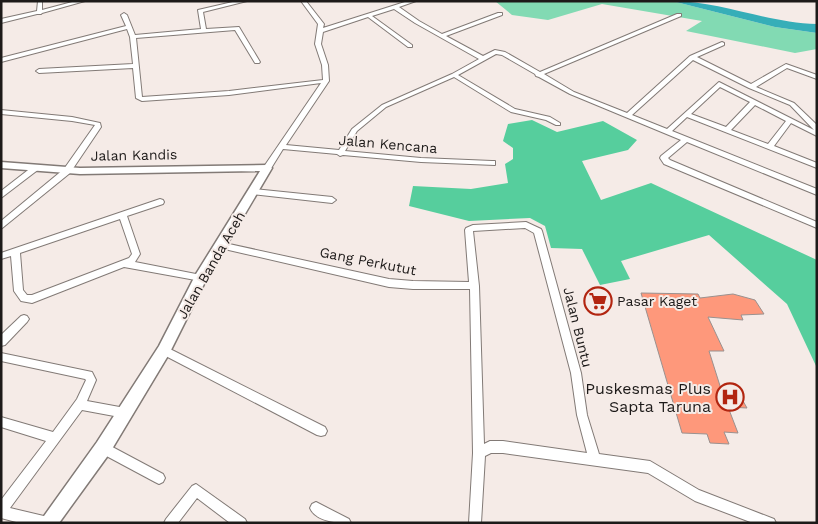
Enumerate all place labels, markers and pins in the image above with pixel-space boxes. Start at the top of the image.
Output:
supermarket icon: Pasar Kaget [583,286,613,316]
place label: Pasar Kaget [617,293,697,309]
place label: Puskesmas Plus Sapta Taruna [585,379,711,416]
hospital icon: Puskesmas Plus Sapta Taruna [715,382,745,412]

